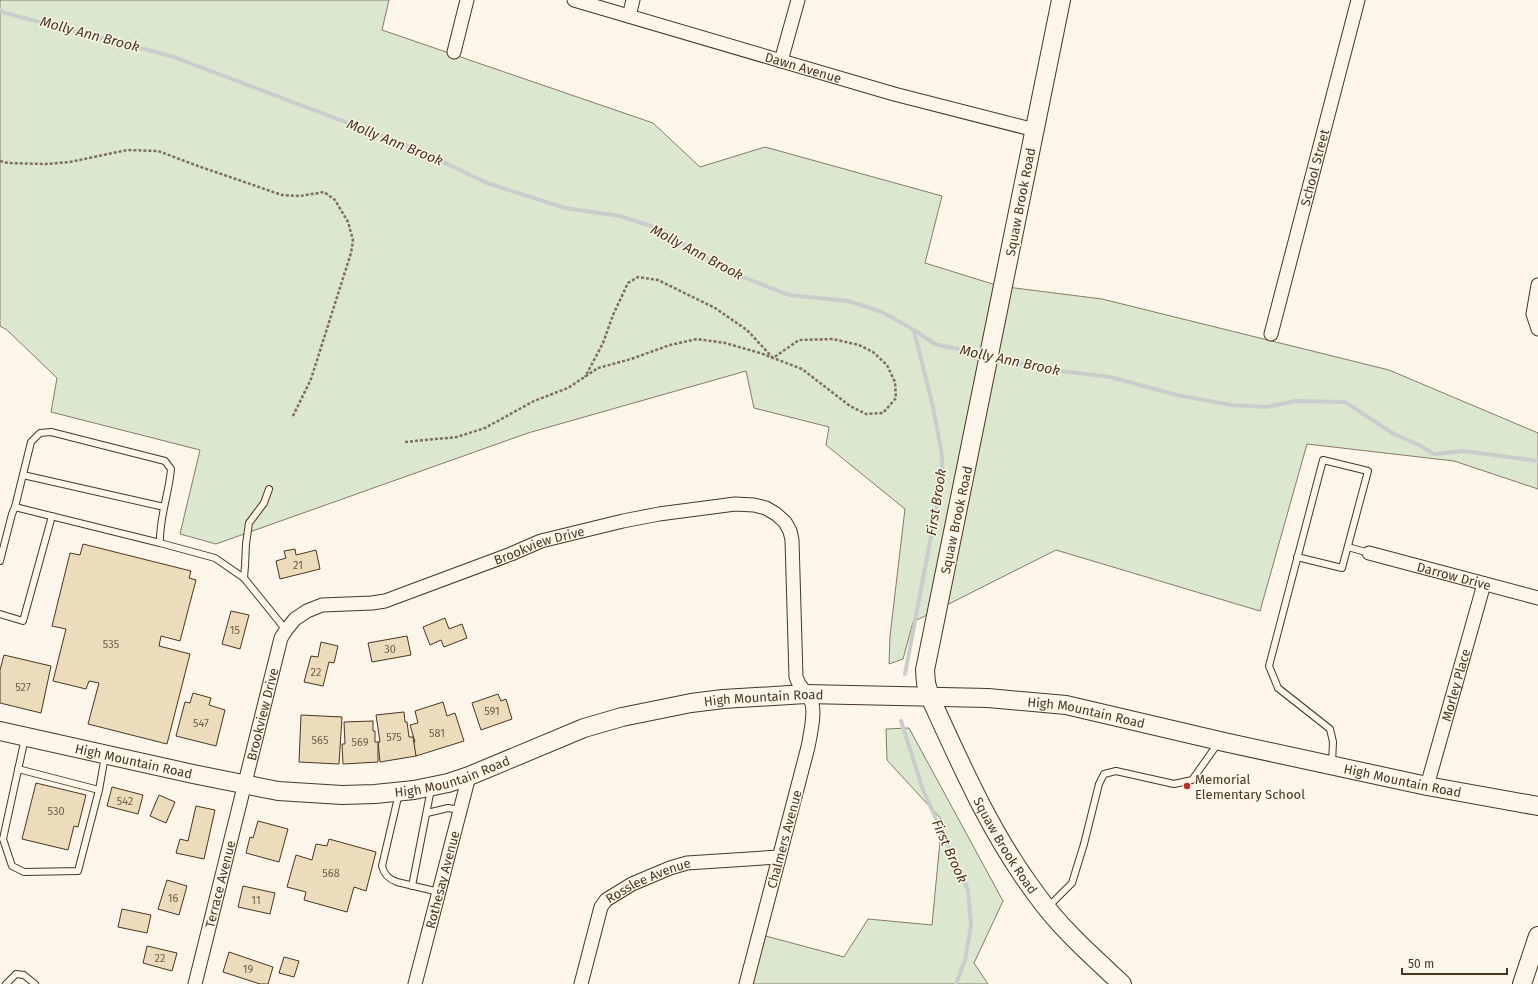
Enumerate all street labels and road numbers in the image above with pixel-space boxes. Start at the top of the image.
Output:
street label: Dawn Avenue [763,50,843,86]
street label: School Street [1298,127,1332,208]
street label: Squaw Brook Road [1003,147,1038,258]
street label: Squaw Brook Road [938,465,975,575]
street label: Brookview Drive [492,524,586,568]
street label: Darrow Drive [1415,559,1493,593]
street label: Morley Place [1439,647,1473,723]
street label: Brookview Drive [244,666,281,762]
street label: High Mountain Road [703,687,823,709]
street label: High Mountain Road [1027,695,1146,731]
street label: High Mountain Road [74,741,194,782]
street label: High Mountain Road [394,753,512,800]
street label: High Mountain Road [1342,761,1463,800]
street label: Chalmers Avenue [764,788,805,890]
street label: Squaw Brook Road [970,795,1040,897]
street label: Rothesay Avenue [423,829,463,930]
street label: Terrace Avenue [202,839,238,929]
street label: Rosslee Avenue [603,855,692,906]

